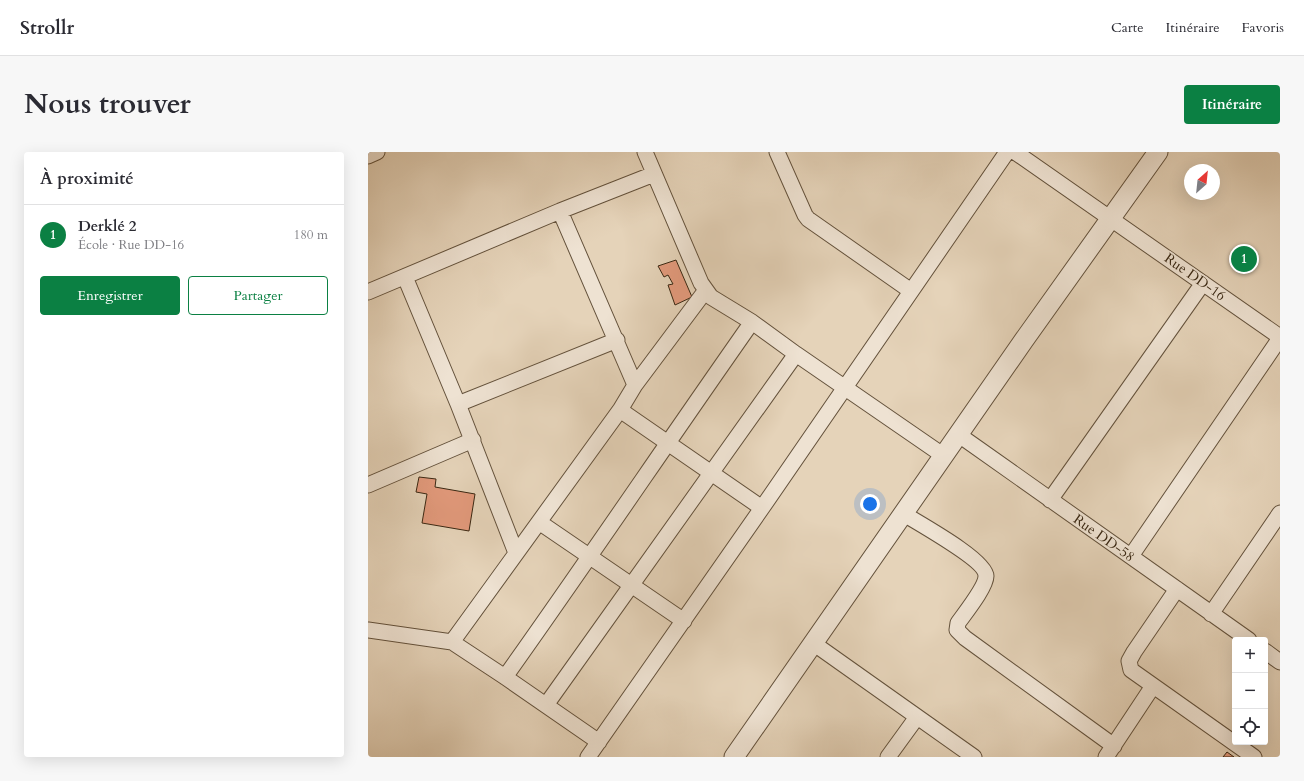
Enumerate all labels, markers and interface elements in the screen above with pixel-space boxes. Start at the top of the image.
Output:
text: Strollr [20,15,74,41]
text: Carte [1111,18,1144,37]
text: Itinéraire [1166,18,1220,37]
text: Favoris [1242,18,1284,37]
text: Nous trouver [24,85,191,123]
button: Itinéraire [1184,85,1280,124]
north arrow [1184,164,1220,200]
text: À proximité [40,167,134,190]
text: Derklé 2 [78,216,137,236]
text: 1 [50,226,56,244]
text: 180 m [294,226,328,244]
text: École · Rue DD-16 [78,236,184,254]
pin: 1 [1231,244,1257,274]
street label: Rue DD-16 [1161,249,1229,305]
button: Enregistrer [40,276,180,315]
button: Partager [188,276,328,315]
your location [860,494,880,514]
street label: Rue DD-58 [1070,510,1138,566]
map controls [1232,637,1268,745]
button: + [1232,637,1268,673]
button: − [1232,673,1268,709]
button: locate [1232,709,1268,745]

